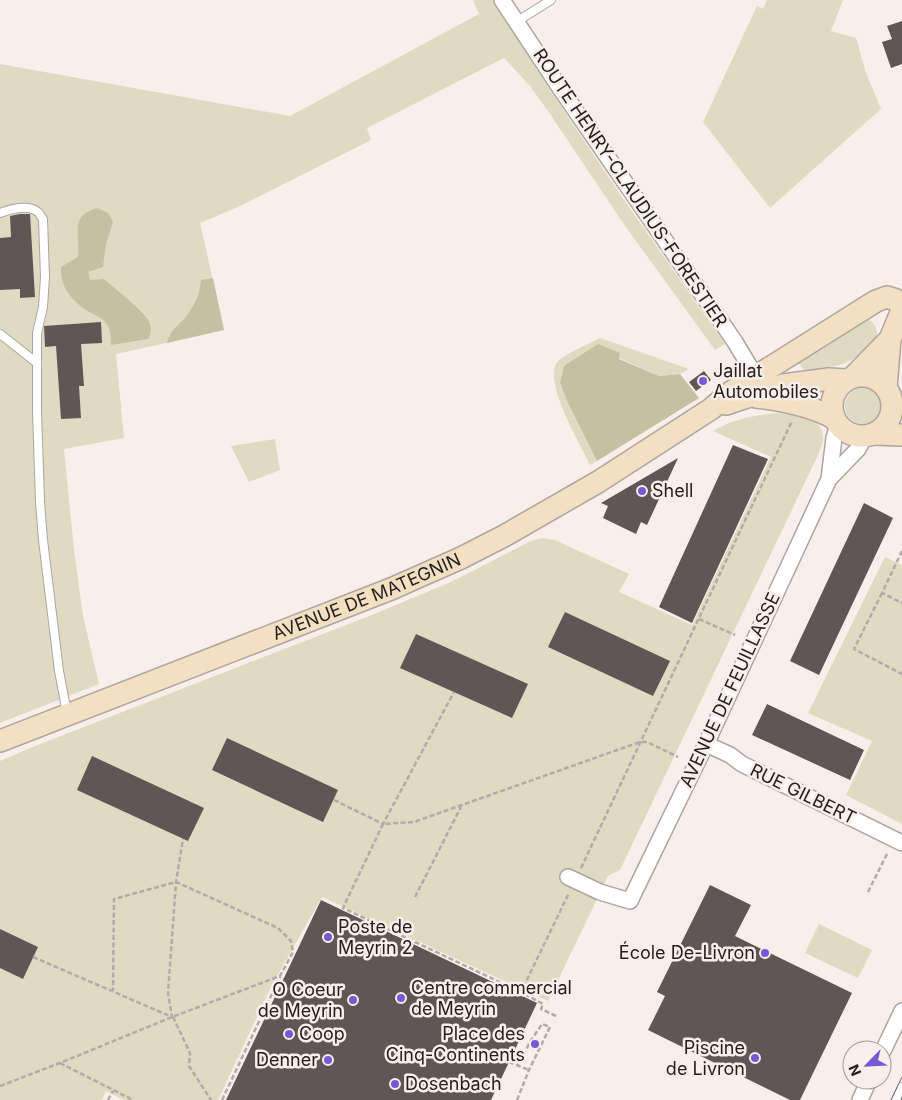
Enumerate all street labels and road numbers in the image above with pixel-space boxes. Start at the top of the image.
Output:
street label: ROUTE HENRY-CLAUDIUS-FORESTIER [529,45,732,331]
street label: AVENUE DE MATEGNIN [269,549,464,644]
street label: AVENUE DE FEUILLASSE [675,589,784,791]
street label: RUE GILBERT [747,759,860,828]

